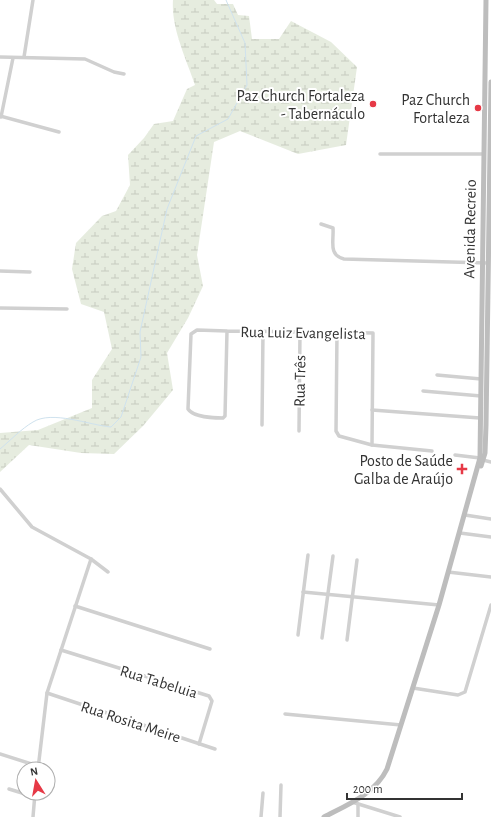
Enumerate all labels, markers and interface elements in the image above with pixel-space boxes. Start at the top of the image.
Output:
place label: Paz Church Fortaleza - Tabernáculo [237,88,365,122]
place label: Paz Church Fortaleza [401,92,470,126]
marker: Paz Church Fortaleza - Tabernáculo [368,99,378,109]
marker: Paz Church Fortaleza [473,103,483,113]
street label: Avenida Recreio [461,179,479,279]
street label: Rua Luiz Evangelista [240,324,366,342]
street label: Rua Três [292,355,308,407]
place label: Posto de Saúde Galba de Araújo [354,453,453,488]
marker: Posto de Saúde Galba de Araújo [456,463,468,475]
street label: Rua Tabeluia [118,663,199,701]
street label: Rua Rosita Meire [79,698,183,746]
north arrow [16,761,56,801]
text: N [29,766,39,778]
scale bar [347,775,462,801]
text: 200 m [353,783,383,795]

